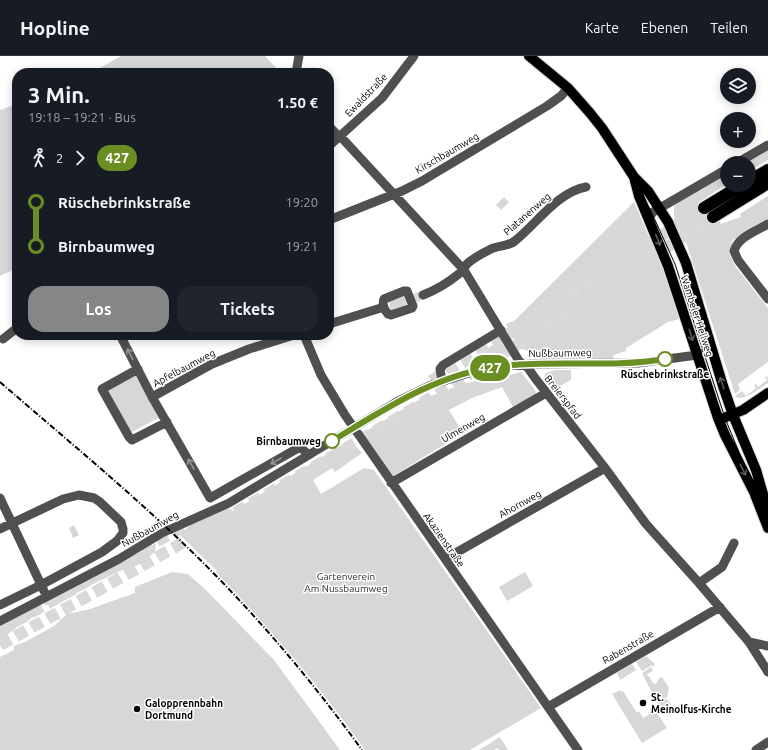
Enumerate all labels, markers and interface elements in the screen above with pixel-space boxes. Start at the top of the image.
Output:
text: Hopline [20,17,90,39]
text: Karte [585,20,619,36]
text: Ebenen [641,20,688,36]
text: Teilen [710,20,748,36]
map controls [720,68,756,192]
button: layers [720,68,756,104]
street label: Ewaldstraße [343,71,389,119]
text: 3 Min. [28,82,90,107]
text: 1.50 € [277,94,318,111]
text: 19:18 – 19:21 · Bus [28,110,136,124]
button: + [720,112,756,148]
street label: Kirschbaumweg [413,130,481,176]
icon: walk [28,147,50,169]
icon: forward [69,147,91,169]
text: 427 [105,150,129,166]
text: 2 [56,151,63,165]
button: − [720,156,756,192]
street label: Platanenweg [501,191,553,237]
text: Rüschebrinkstraße [58,194,191,211]
text: 19:20 [285,195,318,209]
one-way arrow [654,233,662,245]
text: Birnbaumweg [58,238,155,255]
text: 19:21 [285,239,318,253]
street label: Wambeler Hellweg [679,274,715,358]
button: Los [28,286,169,332]
button: Tickets [177,286,318,332]
one-way arrow [688,329,695,342]
street label: Apfelbaumweg [151,347,217,389]
street label: Nußbaumweg [528,347,592,359]
one-way arrow [126,348,133,360]
marker: Rüschebrinkstraße [657,351,673,367]
line badge: 427 [467,355,513,381]
text: 427 [478,360,502,376]
place label: Rüschebrinkstraße [621,369,710,380]
street label: Breierspfad [543,373,584,421]
one-way arrow [718,377,725,390]
street label: Ulmenweg [439,411,487,445]
marker: Birnbaumweg [324,433,340,449]
place label: Birnbaumweg [256,436,321,447]
one-way arrow [270,457,282,465]
one-way arrow [187,458,195,470]
one-way arrow [739,464,747,476]
street label: Ahornweg [497,488,543,520]
street label: Nußbaumweg [120,509,180,549]
street label: Akazienstraße [421,511,467,569]
park label: Gartenverein Am Nussbaumweg [304,571,388,594]
street label: Rabenstraße [600,628,656,666]
place label: St. Meinolfus-Kirche [651,692,732,715]
place label: Galopprennbahn Dortmund [145,698,223,721]
marker: St. Meinolfus-Kirche [638,698,648,708]
marker: Galopprennbahn Dortmund [132,704,142,714]

